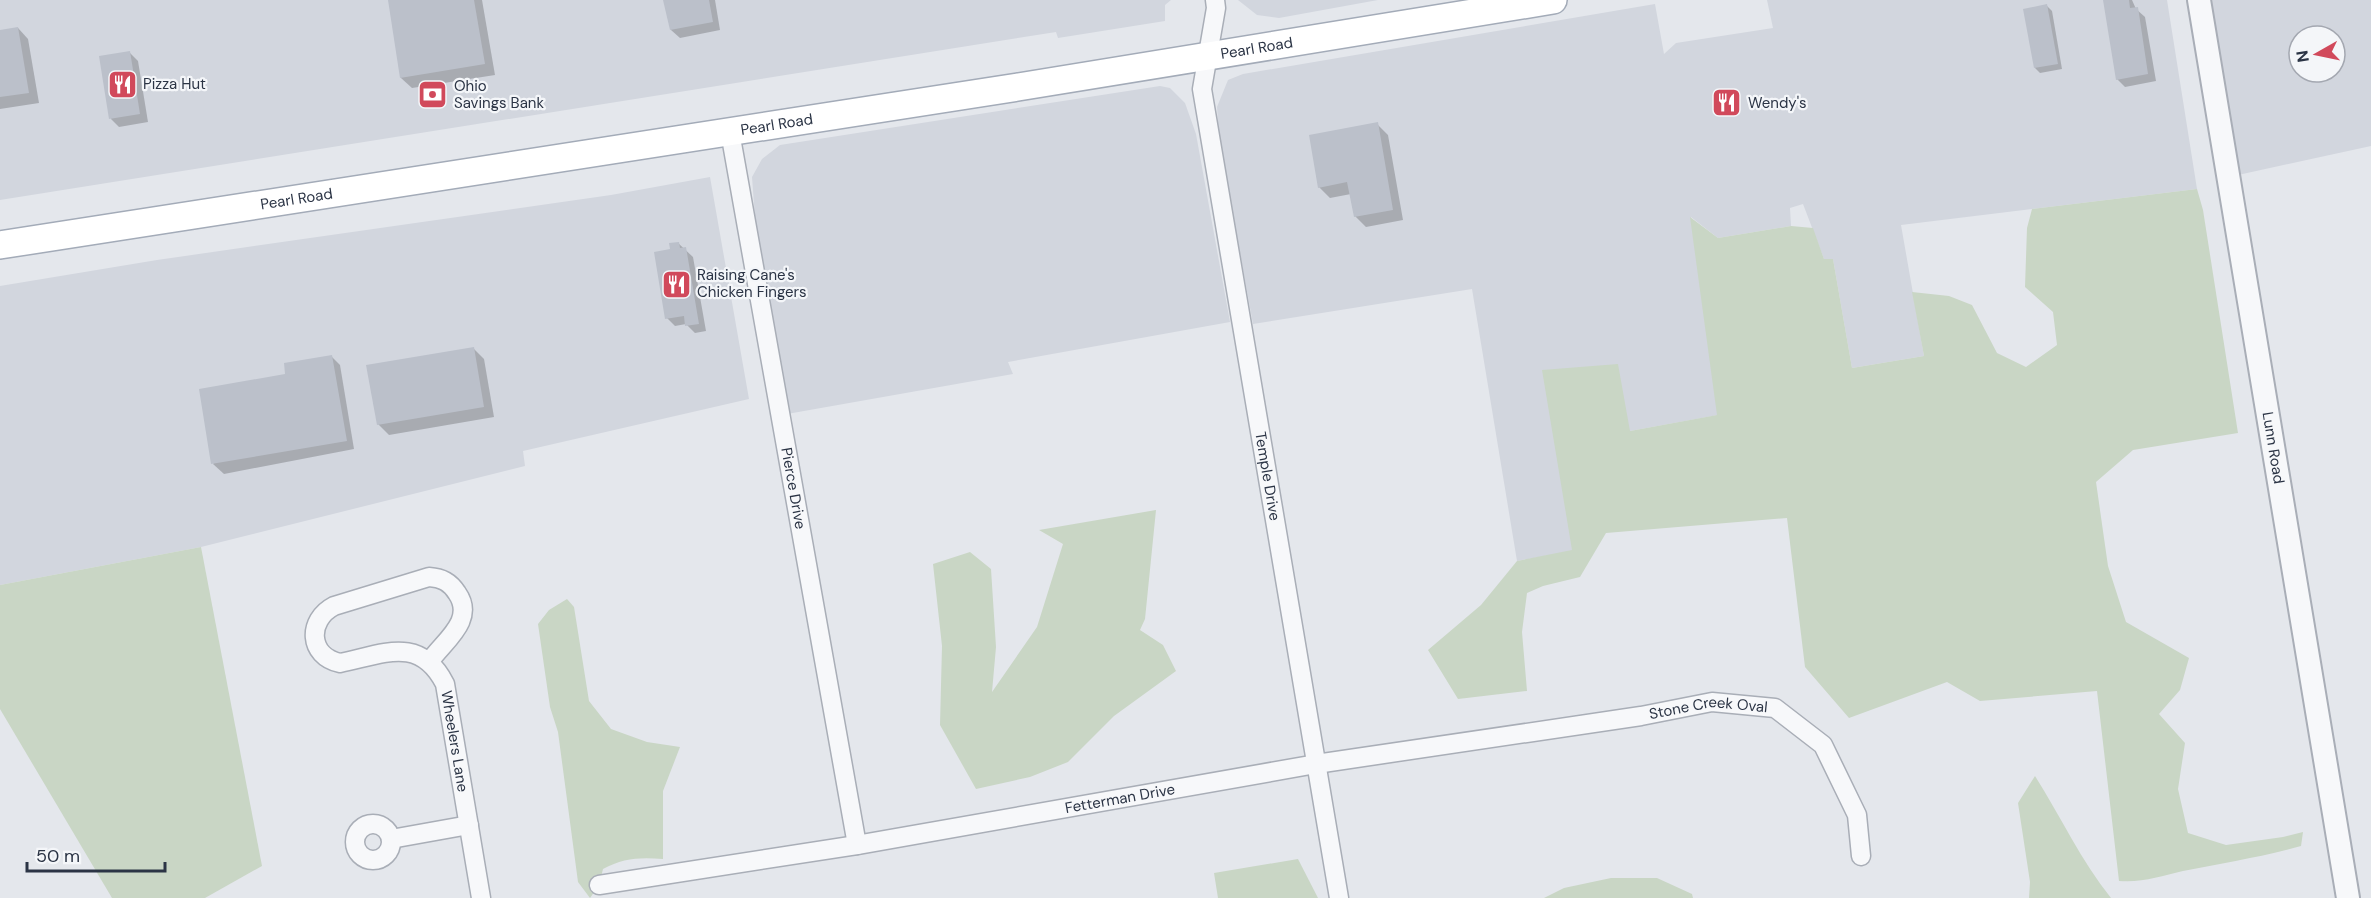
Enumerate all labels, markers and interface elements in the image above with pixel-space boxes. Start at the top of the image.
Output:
north arrow [2287,24,2347,84]
street label: Pearl Road [1219,32,1294,64]
text: N [2291,49,2314,64]
restaurant icon: Pizza Hut [106,68,138,100]
place label: Pizza Hut [143,74,206,94]
place label: Ohio Savings Bank [454,76,544,113]
bank icon: Ohio Savings Bank [417,79,449,111]
restaurant icon: Wendy's [1711,87,1743,119]
place label: Wendy's [1748,93,1807,113]
street label: Pearl Road [739,109,814,140]
street label: Pearl Road [259,184,334,214]
place label: Raising Cane's Chicken Fingers [697,265,807,302]
restaurant icon: Raising Cane's Chicken Fingers [660,268,692,300]
street label: Lunn Road [2257,410,2289,485]
street label: Temple Drive [1250,430,1285,522]
street label: Pierce Drive [776,446,811,531]
street label: Wheelers Lane [436,689,473,793]
street label: Stone Creek Oval [1647,692,1769,724]
street label: Fetterman Drive [1063,779,1176,818]
scale bar [27,835,165,873]
text: 50 m [36,844,80,868]

